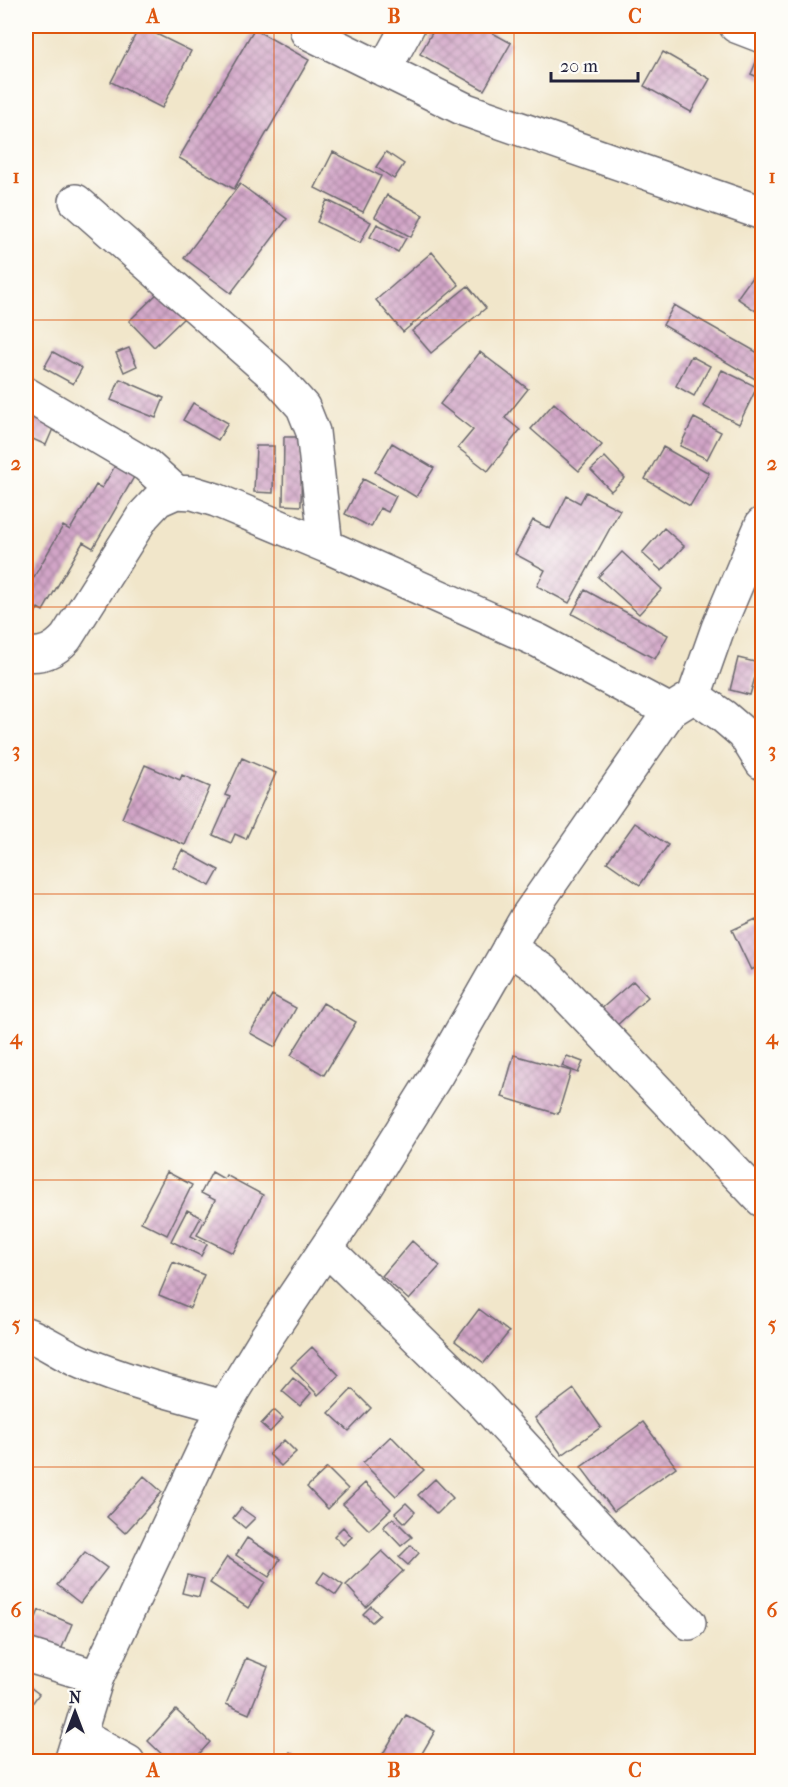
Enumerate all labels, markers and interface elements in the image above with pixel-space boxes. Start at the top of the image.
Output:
text: A [145,5,161,28]
text: B [387,5,401,28]
text: C [628,5,642,28]
scale bar [551,45,638,83]
text: 20 m [560,56,598,77]
text: 1 [12,165,20,188]
text: 1 [768,165,776,188]
text: 2 [11,452,21,475]
text: 2 [767,452,777,475]
text: 3 [12,739,20,762]
text: 3 [768,739,776,762]
text: 4 [9,1026,23,1050]
text: 4 [765,1026,779,1050]
text: 5 [12,1313,21,1336]
text: 5 [768,1313,777,1336]
text: 6 [11,1599,23,1622]
text: 6 [767,1599,779,1622]
north arrow [45,1682,105,1742]
text: N [69,1688,82,1707]
text: A [145,1759,161,1782]
text: B [387,1759,401,1782]
text: C [628,1759,642,1782]

